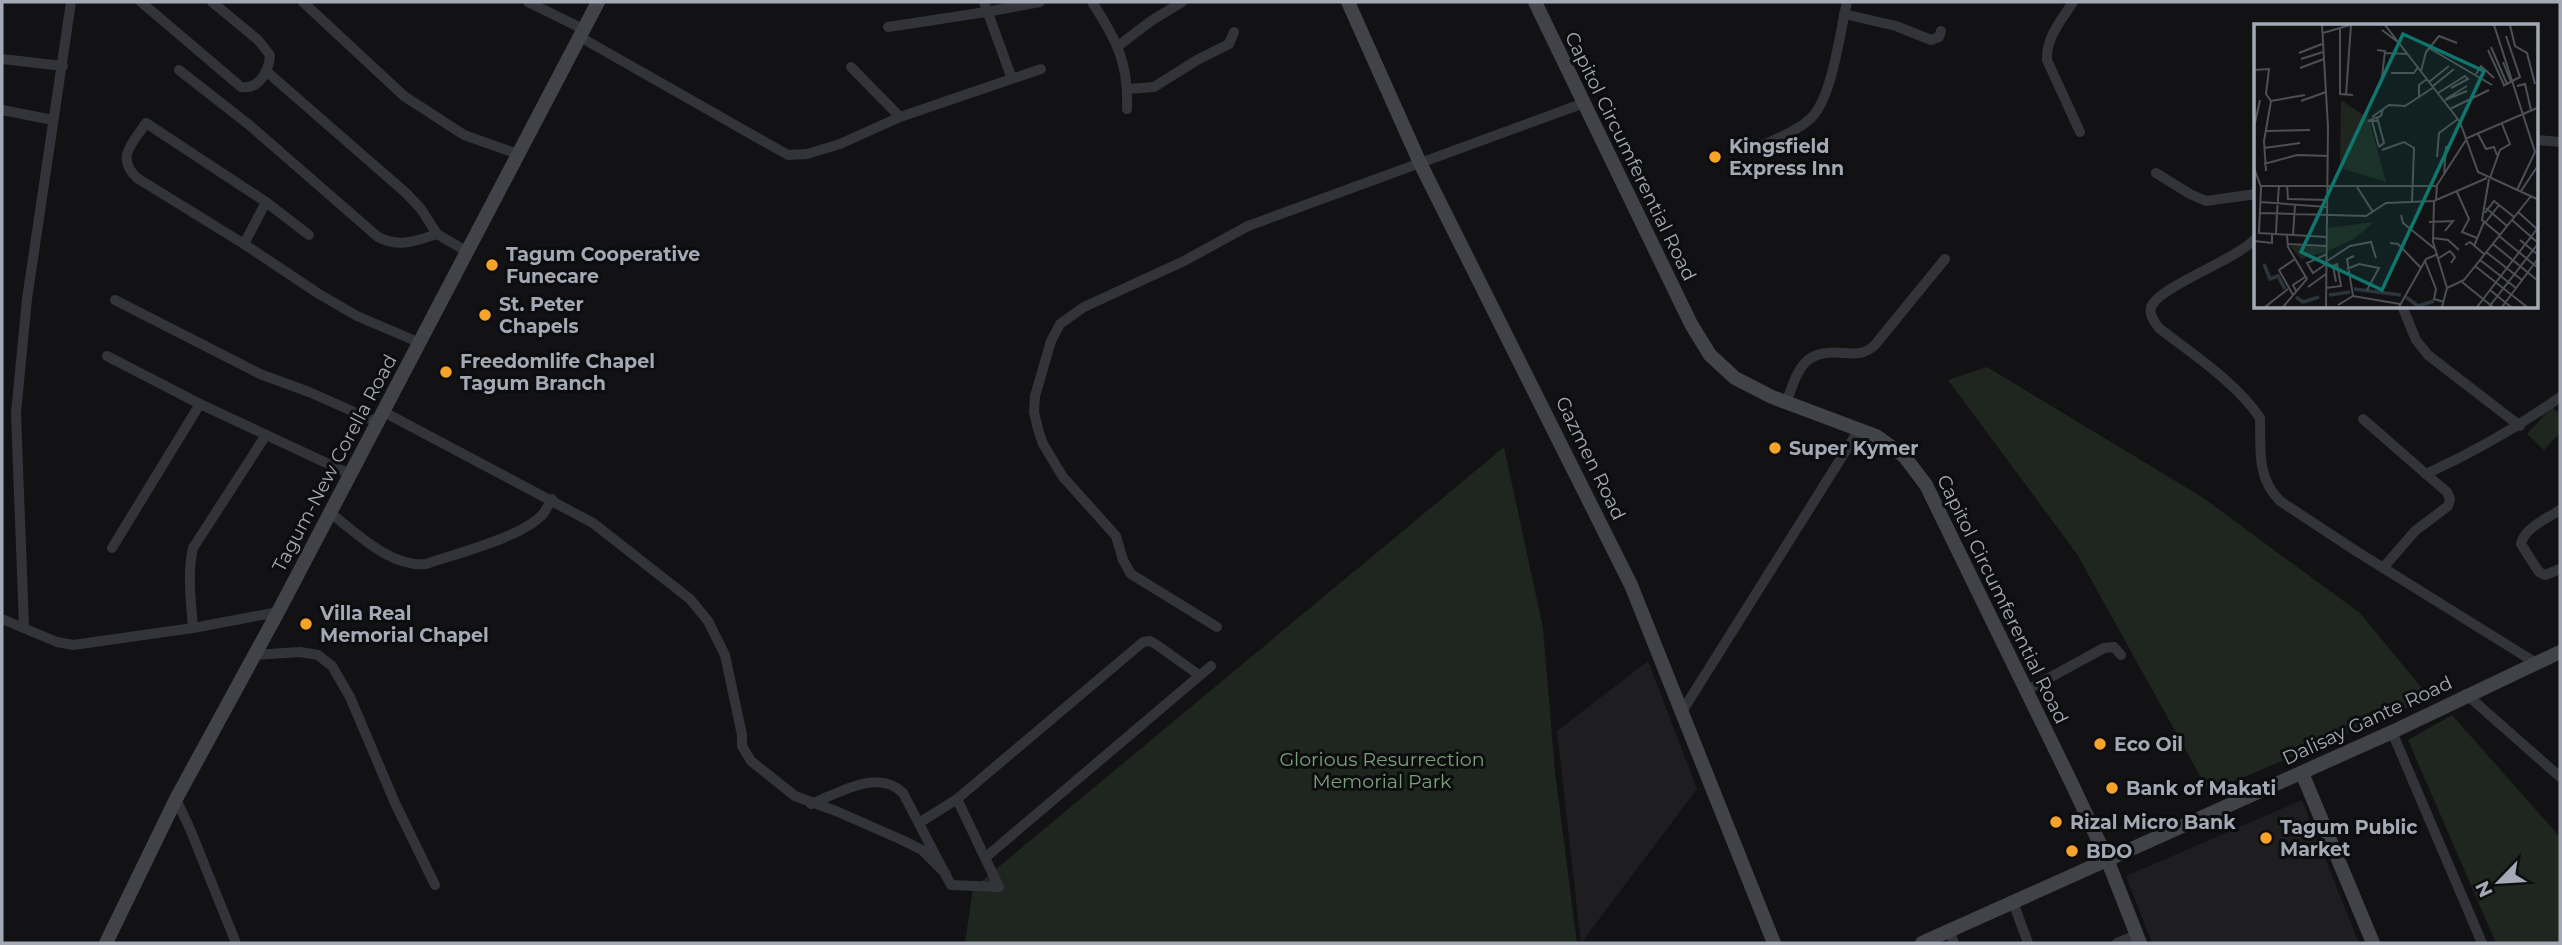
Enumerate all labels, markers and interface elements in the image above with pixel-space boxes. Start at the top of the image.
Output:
inset map [2254,24,2538,308]
street label: Capitol Circumferential Road [1560,28,1701,285]
place label: Kingsfield Express Inn [1729,135,1844,180]
marker: Kingsfield Express Inn [1707,149,1723,165]
place label: Tagum Cooperative Funecare [506,243,700,288]
marker: Tagum Cooperative Funecare [484,257,500,273]
place label: St. Peter Chapels [499,293,584,338]
marker: St. Peter Chapels [477,307,493,323]
place label: Freedomlife Chapel Tagum Branch [460,350,655,395]
street label: Tagum-New Corella Road [267,351,402,576]
marker: Freedomlife Chapel Tagum Branch [438,364,454,380]
street label: Gazmen Road [1551,393,1630,524]
place label: Super Kymer [1789,437,1918,460]
marker: Super Kymer [1767,440,1783,456]
street label: Capitol Circumferential Road [1932,471,2073,728]
place label: Villa Real Memorial Chapel [319,602,489,647]
marker: Villa Real Memorial Chapel [298,616,314,632]
street label: Dalisay Gante Road [2279,671,2456,770]
place label: Eco Oil [2114,733,2183,756]
marker: Eco Oil [2092,736,2108,752]
park label: Glorious Resurrection Memorial Park [1279,748,1485,793]
place label: Bank of Makati [2126,777,2276,800]
marker: Bank of Makati [2104,780,2120,796]
place label: Rizal Micro Bank [2070,811,2236,834]
marker: Rizal Micro Bank [2048,814,2064,830]
place label: Tagum Public Market [2280,816,2417,861]
marker: Tagum Public Market [2258,830,2274,846]
place label: BDO [2086,840,2132,863]
marker: BDO [2064,843,2080,859]
north arrow [2464,847,2534,917]
text: N [2470,877,2498,901]

